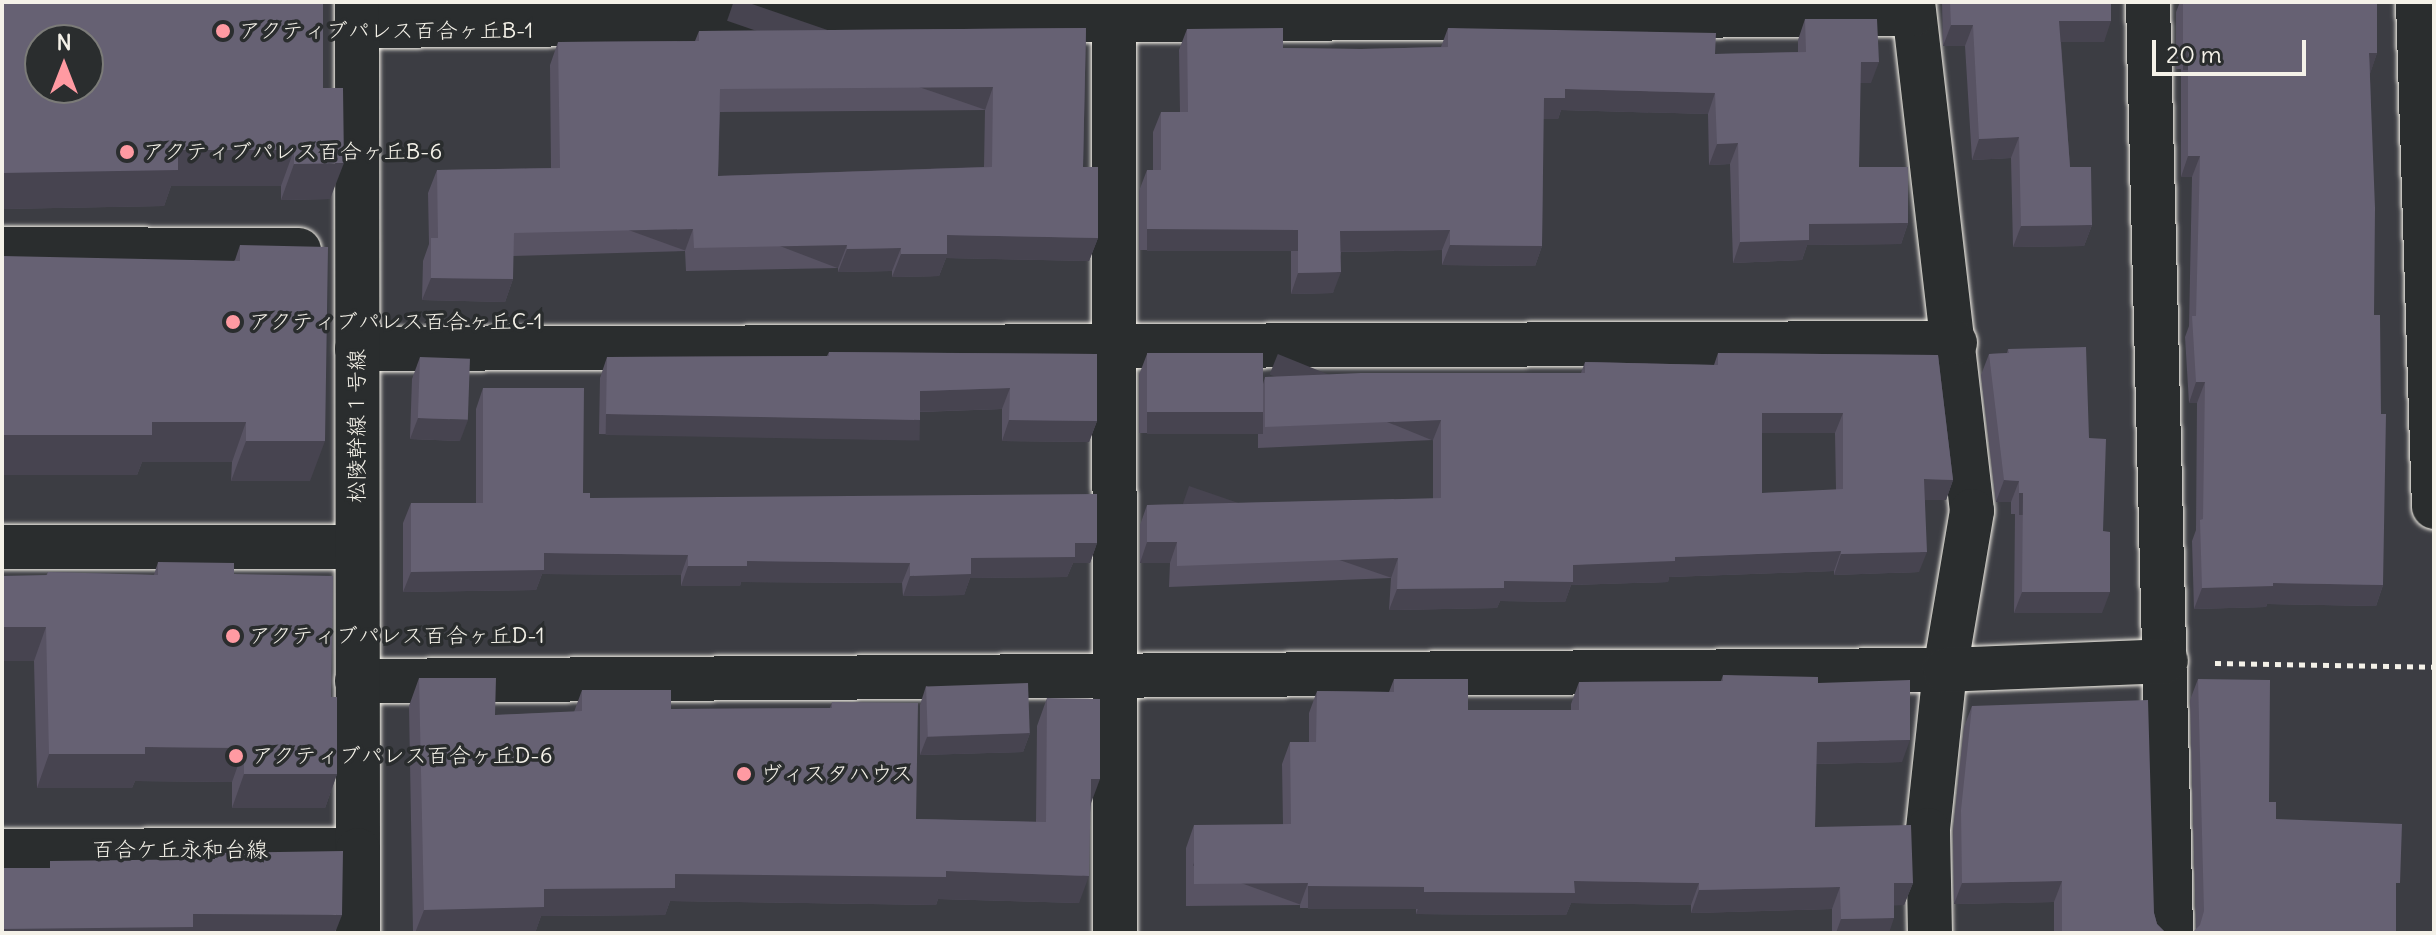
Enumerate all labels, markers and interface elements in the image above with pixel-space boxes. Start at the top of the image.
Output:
place label: アクティブパレス百合ヶ丘B-1 [239,18,535,44]
marker: アクティブパレス百合ヶ丘B-1 [214,22,232,40]
north arrow [24,24,104,104]
scale bar [2156,24,2310,74]
text: N [56,28,72,56]
text: 20 m [2166,39,2222,69]
place label: アクティブパレス百合ヶ丘B-6 [143,139,444,165]
marker: アクティブパレス百合ヶ丘B-6 [118,143,136,161]
place label: アクティブパレス百合ヶ丘C-1 [249,309,544,335]
marker: アクティブパレス百合ヶ丘C-1 [224,313,242,331]
street label: 松陵幹線１号線 [344,349,370,503]
place label: アクティブパレス百合ヶ丘D-1 [249,623,546,649]
marker: アクティブパレス百合ヶ丘D-1 [224,627,242,645]
place label: アクティブパレス百合ヶ丘D-6 [252,743,554,769]
marker: アクティブパレス百合ヶ丘D-6 [227,747,245,765]
place label: ヴィスタハウス [760,761,914,787]
marker: ヴィスタハウス [735,765,753,783]
street label: 百合ケ丘永和台線 [92,837,268,863]

